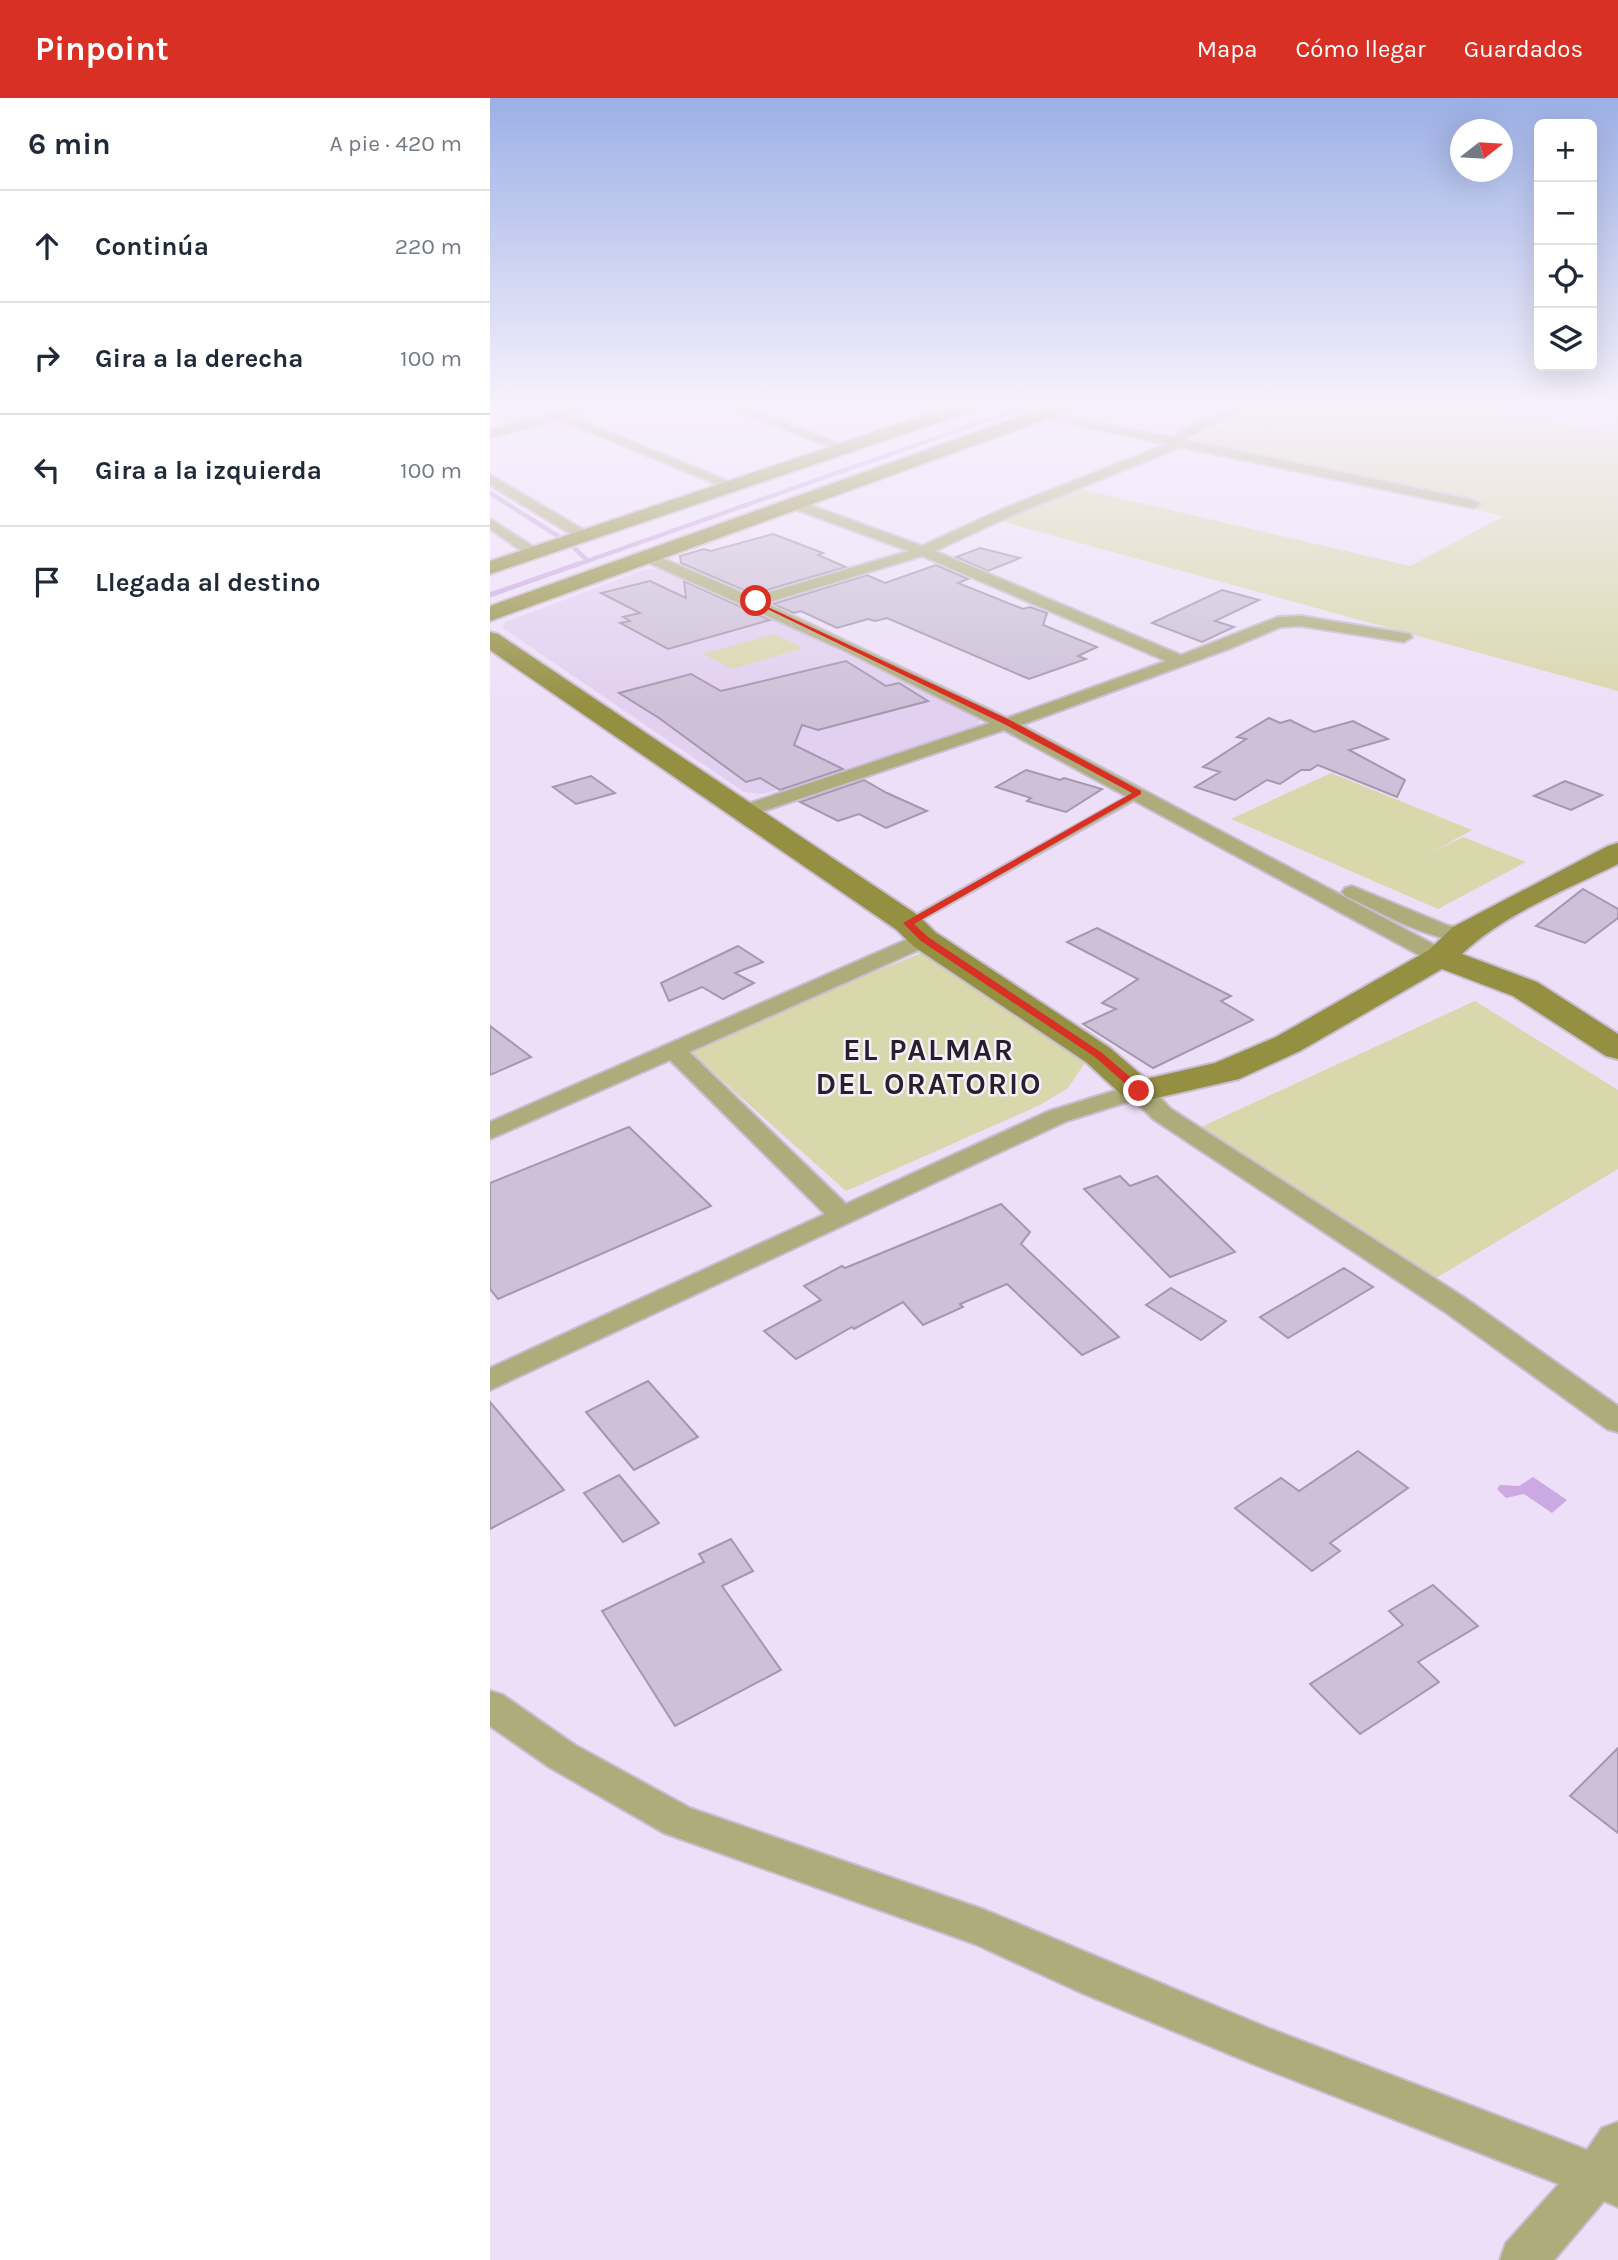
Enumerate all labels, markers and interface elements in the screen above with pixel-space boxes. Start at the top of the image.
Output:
text: Pinpoint [35,30,169,68]
text: Mapa [1197,35,1257,63]
text: Cómo llegar [1295,35,1426,63]
text: Guardados [1464,35,1583,63]
north arrow [1450,119,1513,182]
map controls [1534,119,1597,371]
button: + [1534,119,1597,182]
text: 6 min [28,126,111,162]
text: A pie · 420 m [329,130,462,157]
button: − [1534,182,1597,245]
icon: ahead [28,227,66,265]
text: Continúa [95,231,209,262]
text: 220 m [395,233,462,260]
button: locate [1534,245,1597,308]
button: layers [1534,308,1597,371]
icon: right [28,339,66,377]
text: Gira a la derecha [95,343,304,374]
text: 100 m [400,345,462,372]
icon: left [28,451,66,489]
text: Gira a la izquierda [95,455,322,486]
text: 100 m [400,457,462,484]
icon: arrive [28,563,66,601]
text: Llegada al destino [95,567,321,598]
route start [740,585,771,616]
district label: EL PALMAR DEL ORATORIO [815,1032,1043,1102]
route end [1123,1075,1154,1106]

